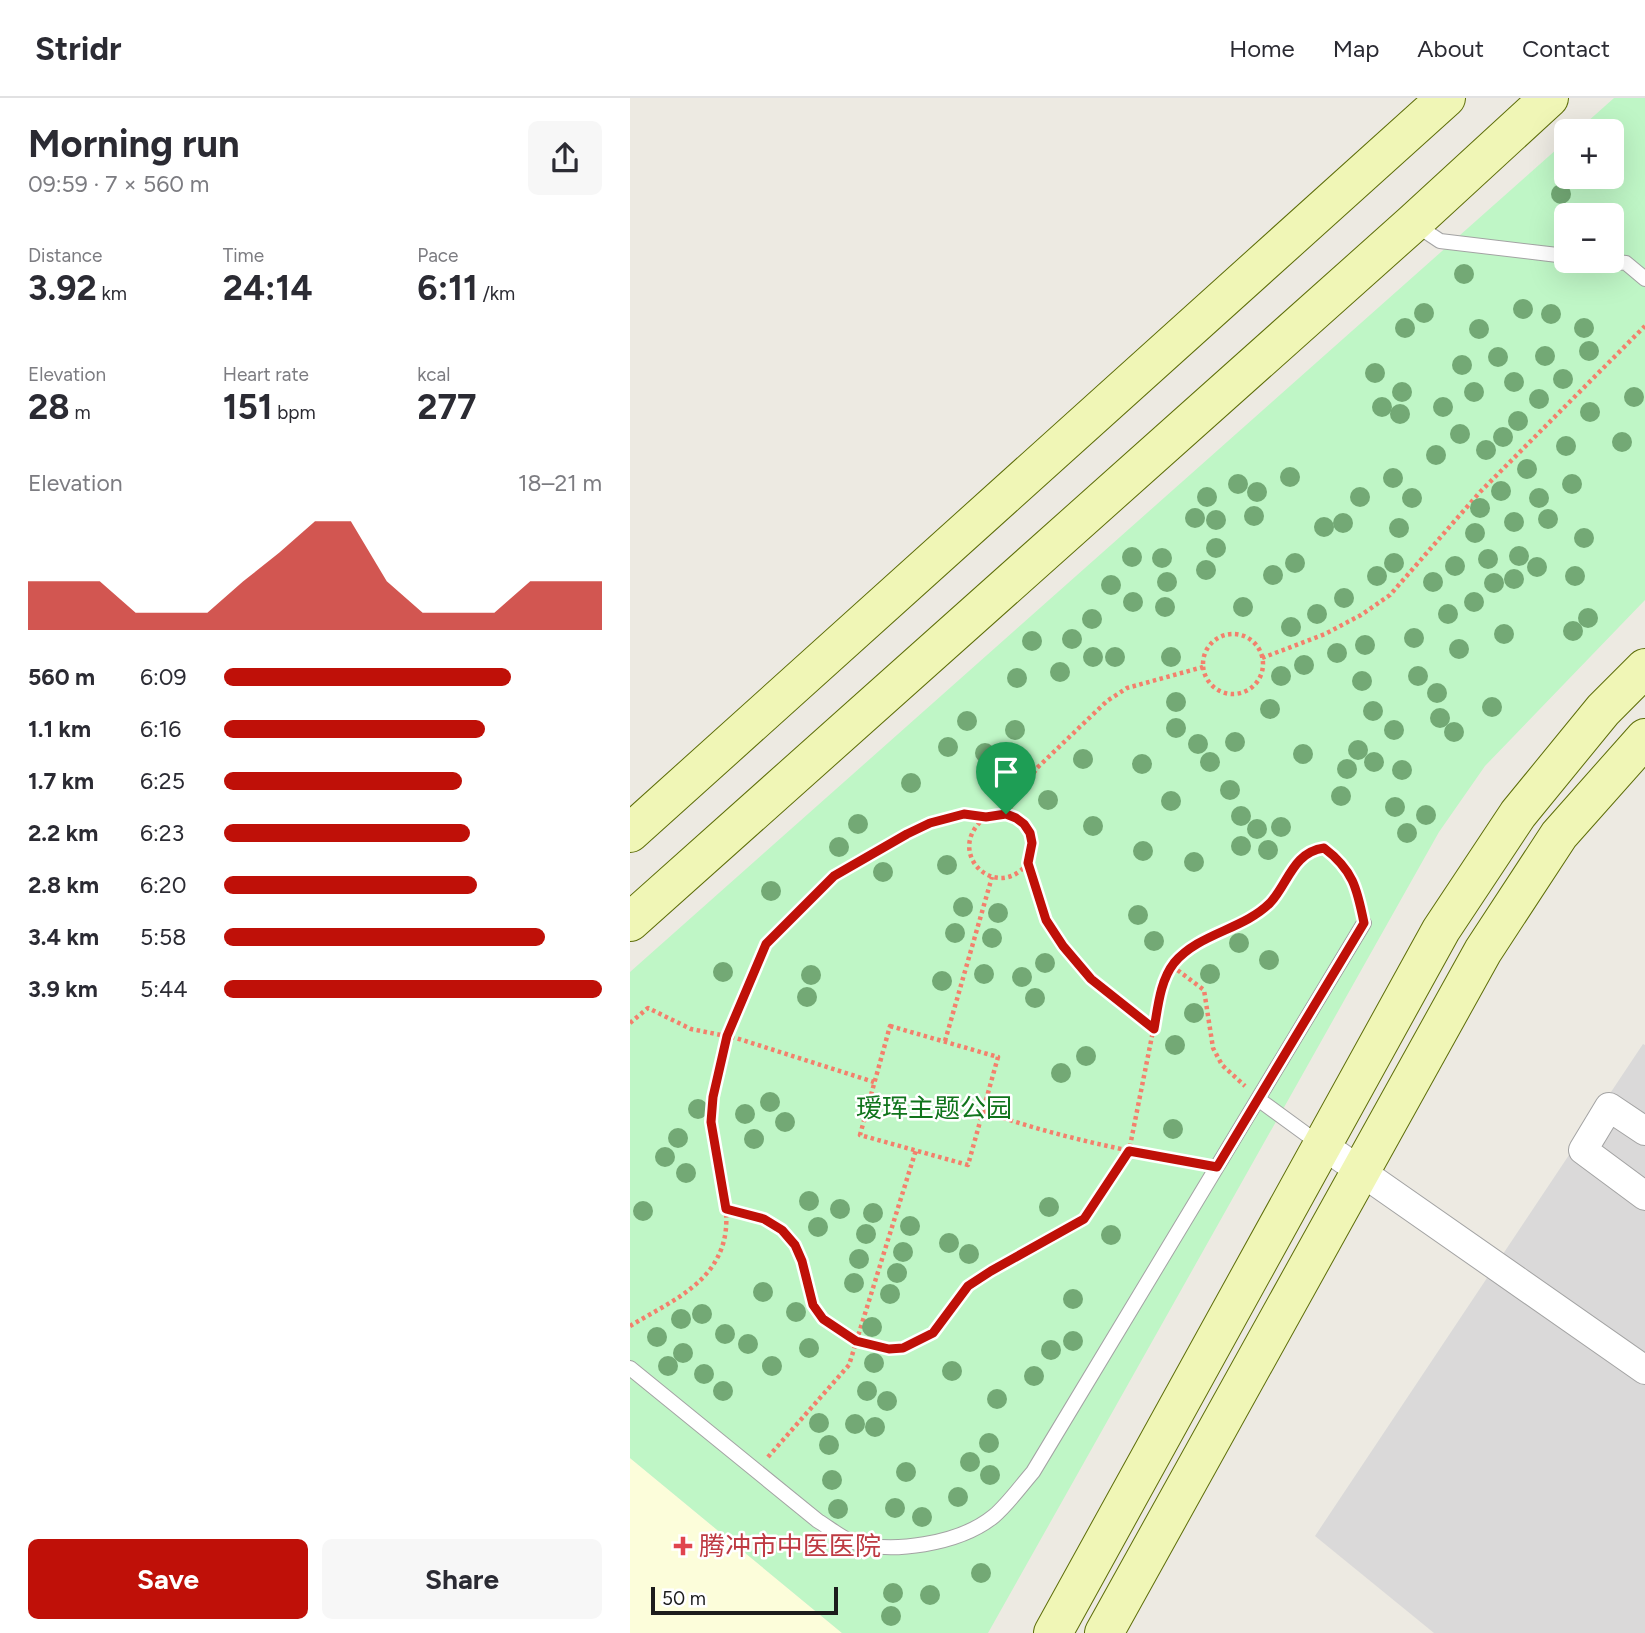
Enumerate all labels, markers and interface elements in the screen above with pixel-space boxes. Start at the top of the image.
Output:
text: Stridr [35,29,122,68]
text: Home [1229,34,1295,63]
text: Map [1333,34,1379,63]
text: About [1417,34,1484,63]
text: Contact [1522,34,1610,63]
map controls [1554,119,1624,273]
button: + [1554,119,1624,189]
text: Morning run [28,121,240,167]
button: share [528,121,602,195]
text: 09:59 · 7 × 560 m [28,170,209,198]
button: − [1554,203,1624,273]
text: Distance [28,244,102,267]
text: Time [223,244,264,267]
text: Pace [417,244,458,267]
text: 3.92 [28,267,97,309]
text: 24:14 [223,267,313,309]
text: 6:11 [417,267,478,309]
text: km [97,282,127,305]
text: /km [478,282,515,305]
text: Elevation [28,363,106,386]
text: Heart rate [223,363,309,386]
text: kcal [417,363,451,386]
text: 28 [28,386,70,428]
text: 151 [223,386,273,428]
text: 277 [417,386,477,428]
text: m [70,401,91,424]
text: bpm [273,401,316,424]
text: Elevation [28,469,123,497]
text: 18–21 m [518,469,602,497]
text: 560 m [28,663,95,691]
text: 6:09 [140,663,187,691]
text: 1.1 km [28,715,91,743]
text: 6:16 [140,715,181,743]
pin [976,742,1036,814]
icon: arrive [987,753,1025,791]
text: 1.7 km [28,767,94,795]
text: 6:25 [140,767,185,795]
text: 2.2 km [28,819,98,847]
text: 6:23 [140,819,184,847]
text: 2.8 km [28,871,99,899]
text: 6:20 [140,871,186,899]
text: 3.4 km [28,923,99,951]
text: 5:58 [140,923,186,951]
text: 3.9 km [28,975,98,1003]
text: 5:44 [140,975,188,1003]
park label: 瑷珲主题公园 [856,1092,1012,1124]
place label: 腾冲市中医医院 [699,1530,881,1562]
marker: 腾冲市中医医院 [673,1536,693,1556]
button: Save [28,1539,308,1619]
button: Share [322,1539,602,1619]
scale bar [651,1584,838,1616]
text: 50 m [662,1587,706,1610]

